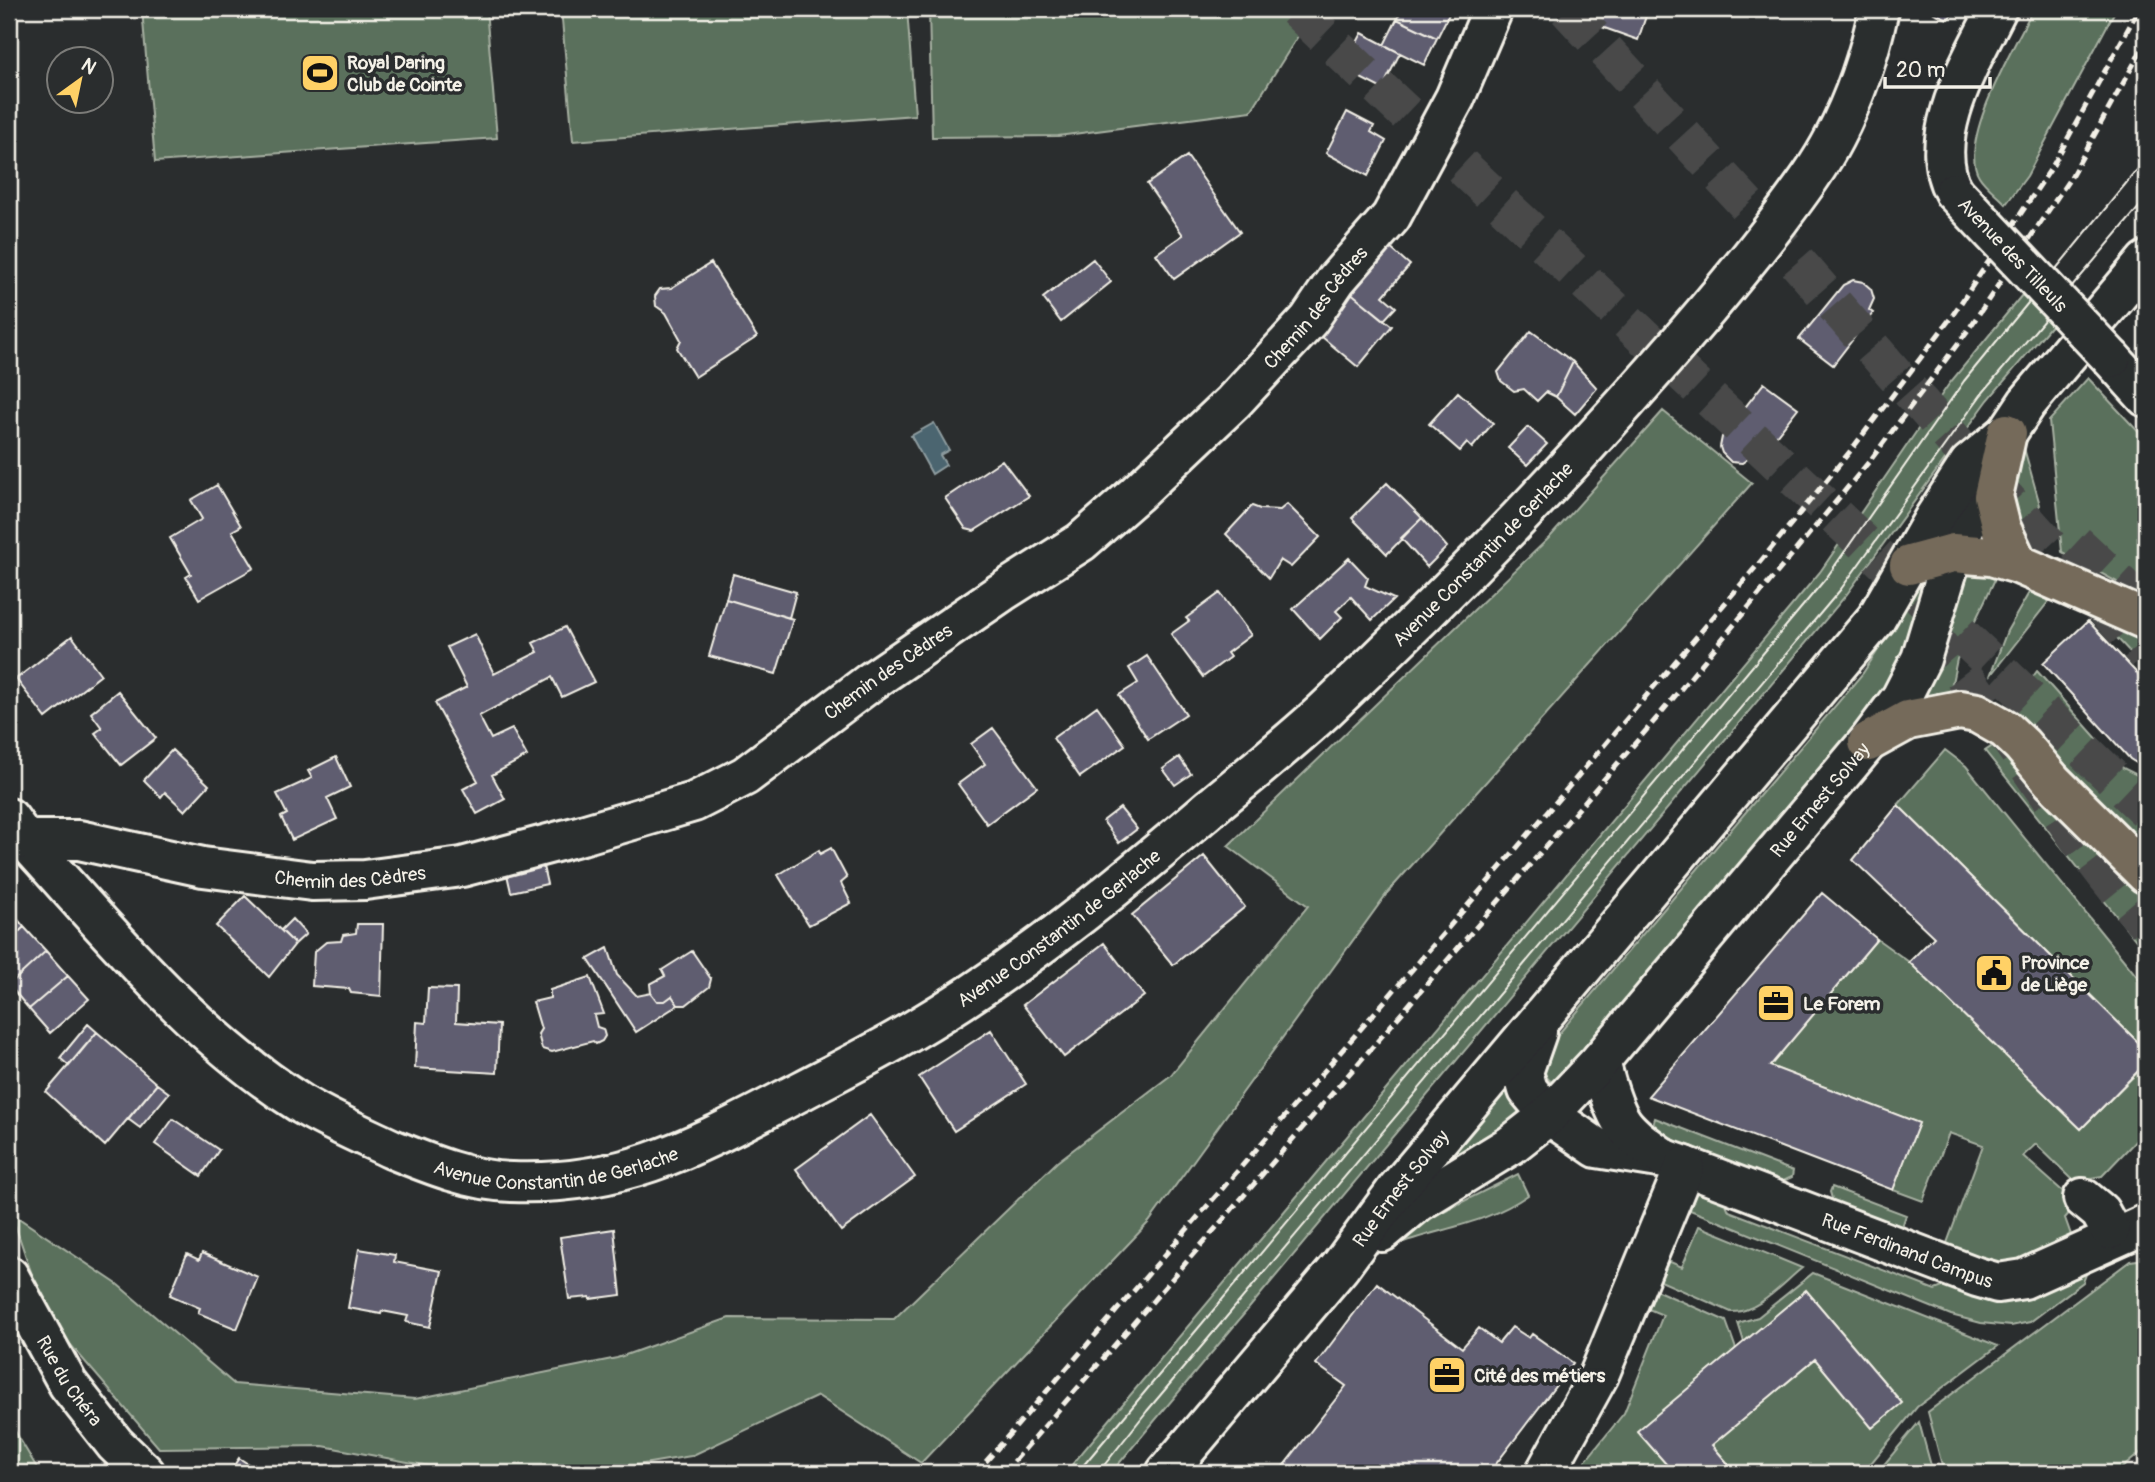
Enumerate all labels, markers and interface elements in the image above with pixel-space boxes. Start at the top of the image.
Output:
north arrow [46,46,116,116]
scale bar [1885,46,1990,90]
place label: Royal Daring Club de Cointe [347,51,463,97]
sports icon: Royal Daring Club de Cointe [299,52,341,94]
text: N [77,53,101,80]
text: 20 m [1896,57,1945,84]
street label: Avenue des Tilleuls [1952,193,2073,318]
street label: Chemin des Cèdres [1259,241,1373,374]
street label: Avenue Constantin de Gerlache [1388,457,1579,652]
street label: Chemin des Cèdres [819,618,958,726]
street label: Rue Ernest Solvay [1765,738,1875,863]
street label: Avenue Constantin de Gerlache [953,844,1166,1013]
street label: Chemin des Cèdres [273,861,428,894]
place label: Province de Liège [2021,951,2090,997]
public building icon: Province de Liège [1973,952,2015,994]
office icon: Le Forem [1755,982,1797,1024]
place label: Le Forem [1803,992,1880,1016]
street label: Rue Ernest Solvay [1348,1125,1455,1252]
street label: Avenue Constantin de Gerlache [430,1142,682,1195]
street label: Rue Ferdinand Campus [1818,1208,1996,1294]
street label: Rue du Chéra [31,1332,107,1431]
office icon: Cité des métiers [1426,1354,1468,1396]
place label: Cité des métiers [1474,1364,1606,1388]

